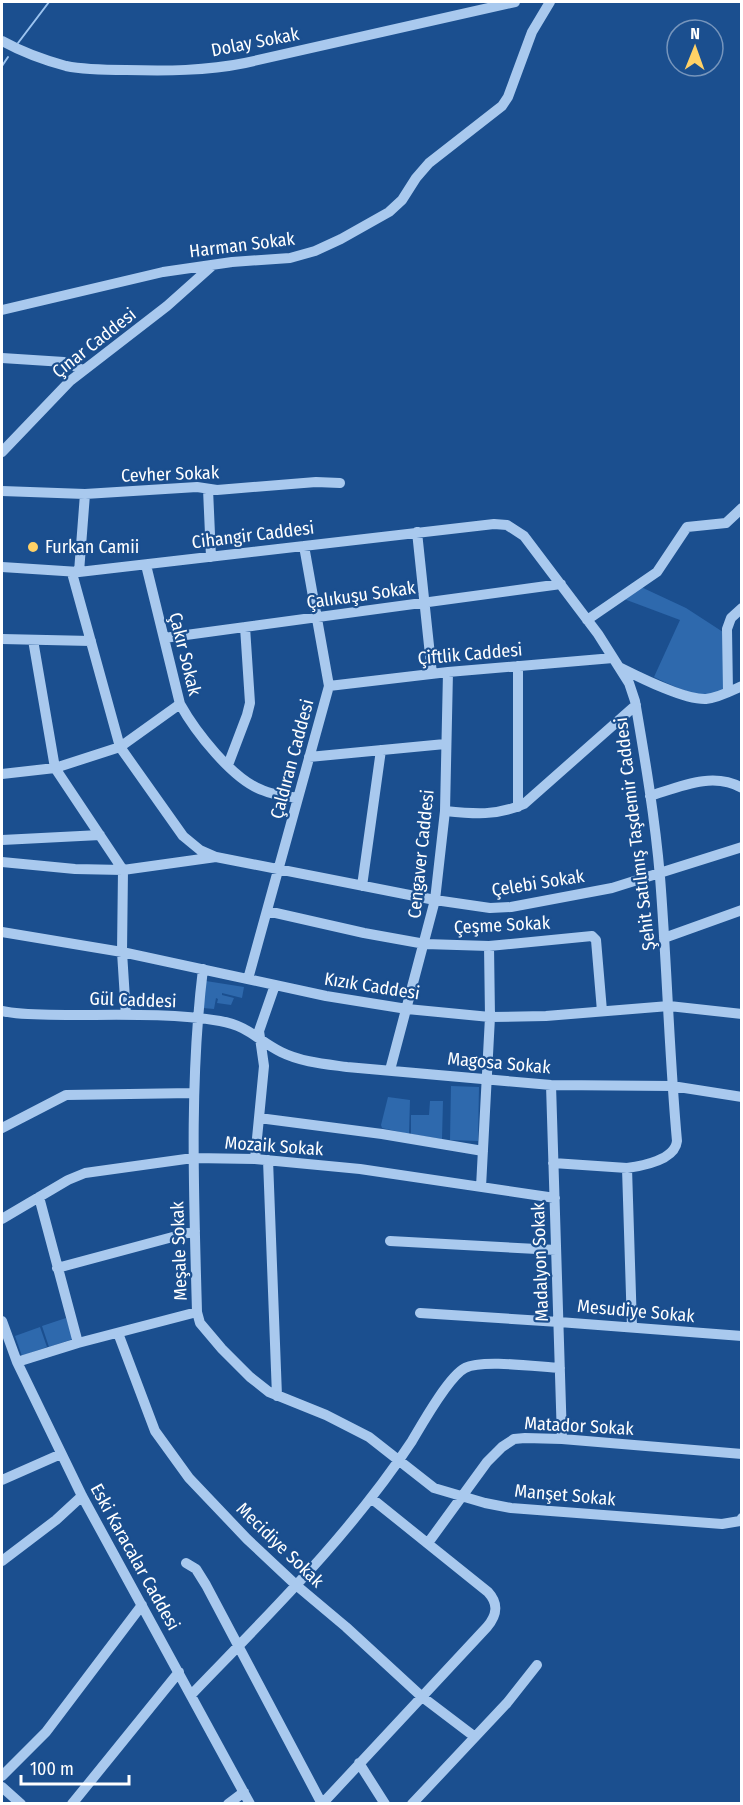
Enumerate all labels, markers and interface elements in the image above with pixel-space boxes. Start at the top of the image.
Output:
north arrow [665,18,725,78]
street label: Dolay Sokak [209,23,301,61]
text: N [690,24,700,43]
street label: Harman Sokak [188,228,297,262]
street label: Çınar Caddesi [48,303,140,383]
street label: Cevher Sokak [121,461,220,487]
street label: Cihangir Caddesi [191,517,315,553]
place label: Furkan Camii [45,536,139,558]
marker: Furkan Camii [26,540,40,554]
street label: Çalıkuşu Sokak [305,576,417,614]
street label: Çakır Sokak [164,610,206,698]
street label: Çiftlik Caddesi [417,638,523,670]
street label: Çaldıran Caddesi [265,697,319,821]
street label: Şehit Satılmış Taşdemir Caddesi [610,716,660,952]
street label: Cengaver Caddesi [403,789,439,919]
street label: Çelebi Sokak [490,865,586,901]
street label: Çeşme Sokak [453,911,551,938]
street label: Kızık Caddesi [323,968,421,1004]
street label: Gül Caddesi [89,987,177,1013]
street label: Magosa Sokak [447,1048,552,1079]
street label: Mozaik Sokak [224,1132,325,1160]
street label: Meşale Sokak [166,1200,192,1301]
street label: Madalyon Sokak [527,1201,553,1322]
street label: Mesudiye Sokak [576,1295,696,1327]
street label: Matador Sokak [524,1412,635,1440]
street label: Eski Karacalar Caddesi [86,1480,184,1634]
street label: Manşet Sokak [513,1480,617,1510]
street label: Mecidiye Sokak [232,1498,329,1593]
scale bar [21,1748,129,1786]
text: 100 m [30,1758,74,1780]

